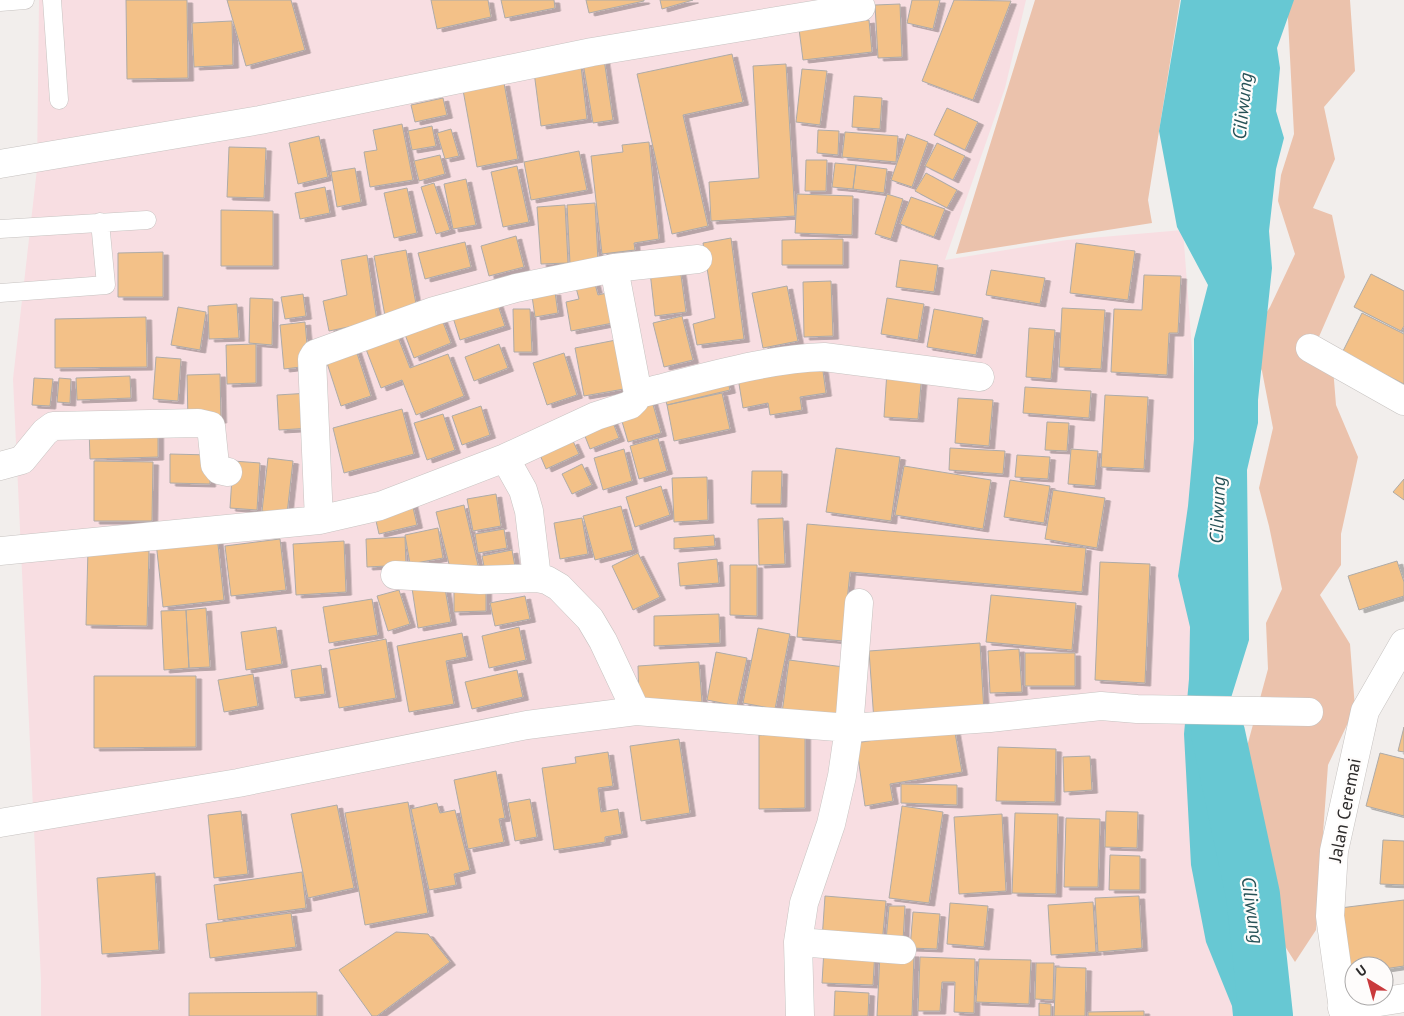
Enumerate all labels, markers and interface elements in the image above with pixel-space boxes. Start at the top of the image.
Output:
water label: Ciliwung [1227,71,1257,141]
water label: Ciliwung [1204,476,1230,544]
street label: Jalan Ceremai [1323,756,1366,865]
water label: Ciliwung [1236,875,1270,945]
north arrow [1344,956,1394,1006]
text: U [1352,961,1370,980]

